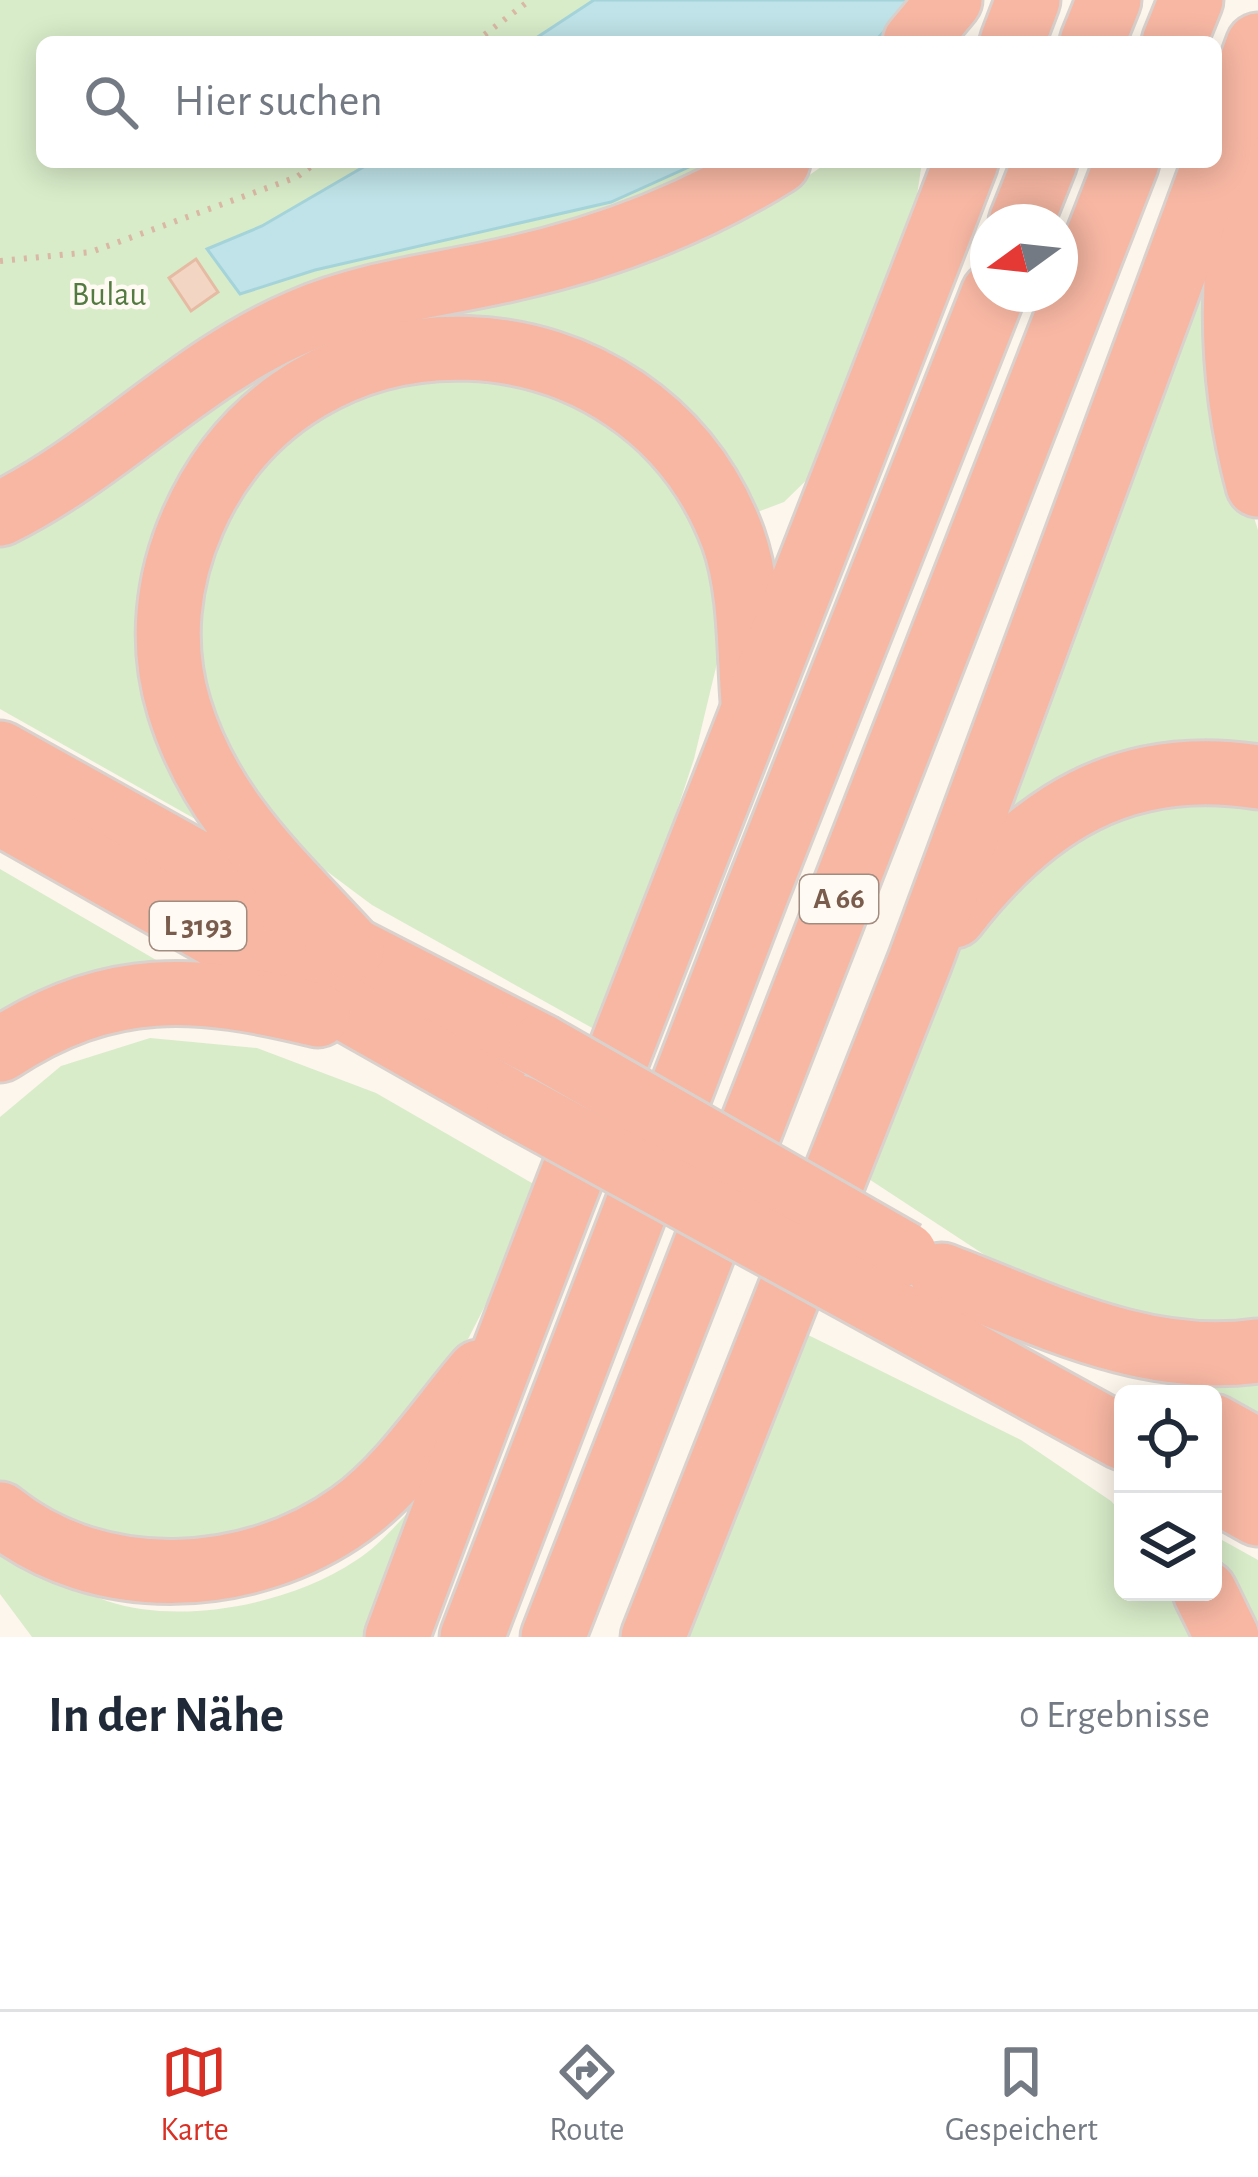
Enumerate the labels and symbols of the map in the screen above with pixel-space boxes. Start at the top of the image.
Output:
north arrow [970,204,1078,312]
park label: Bulau [72,279,147,312]
road number: A 66 [800,875,878,923]
road number: L 3193 [150,902,246,950]

